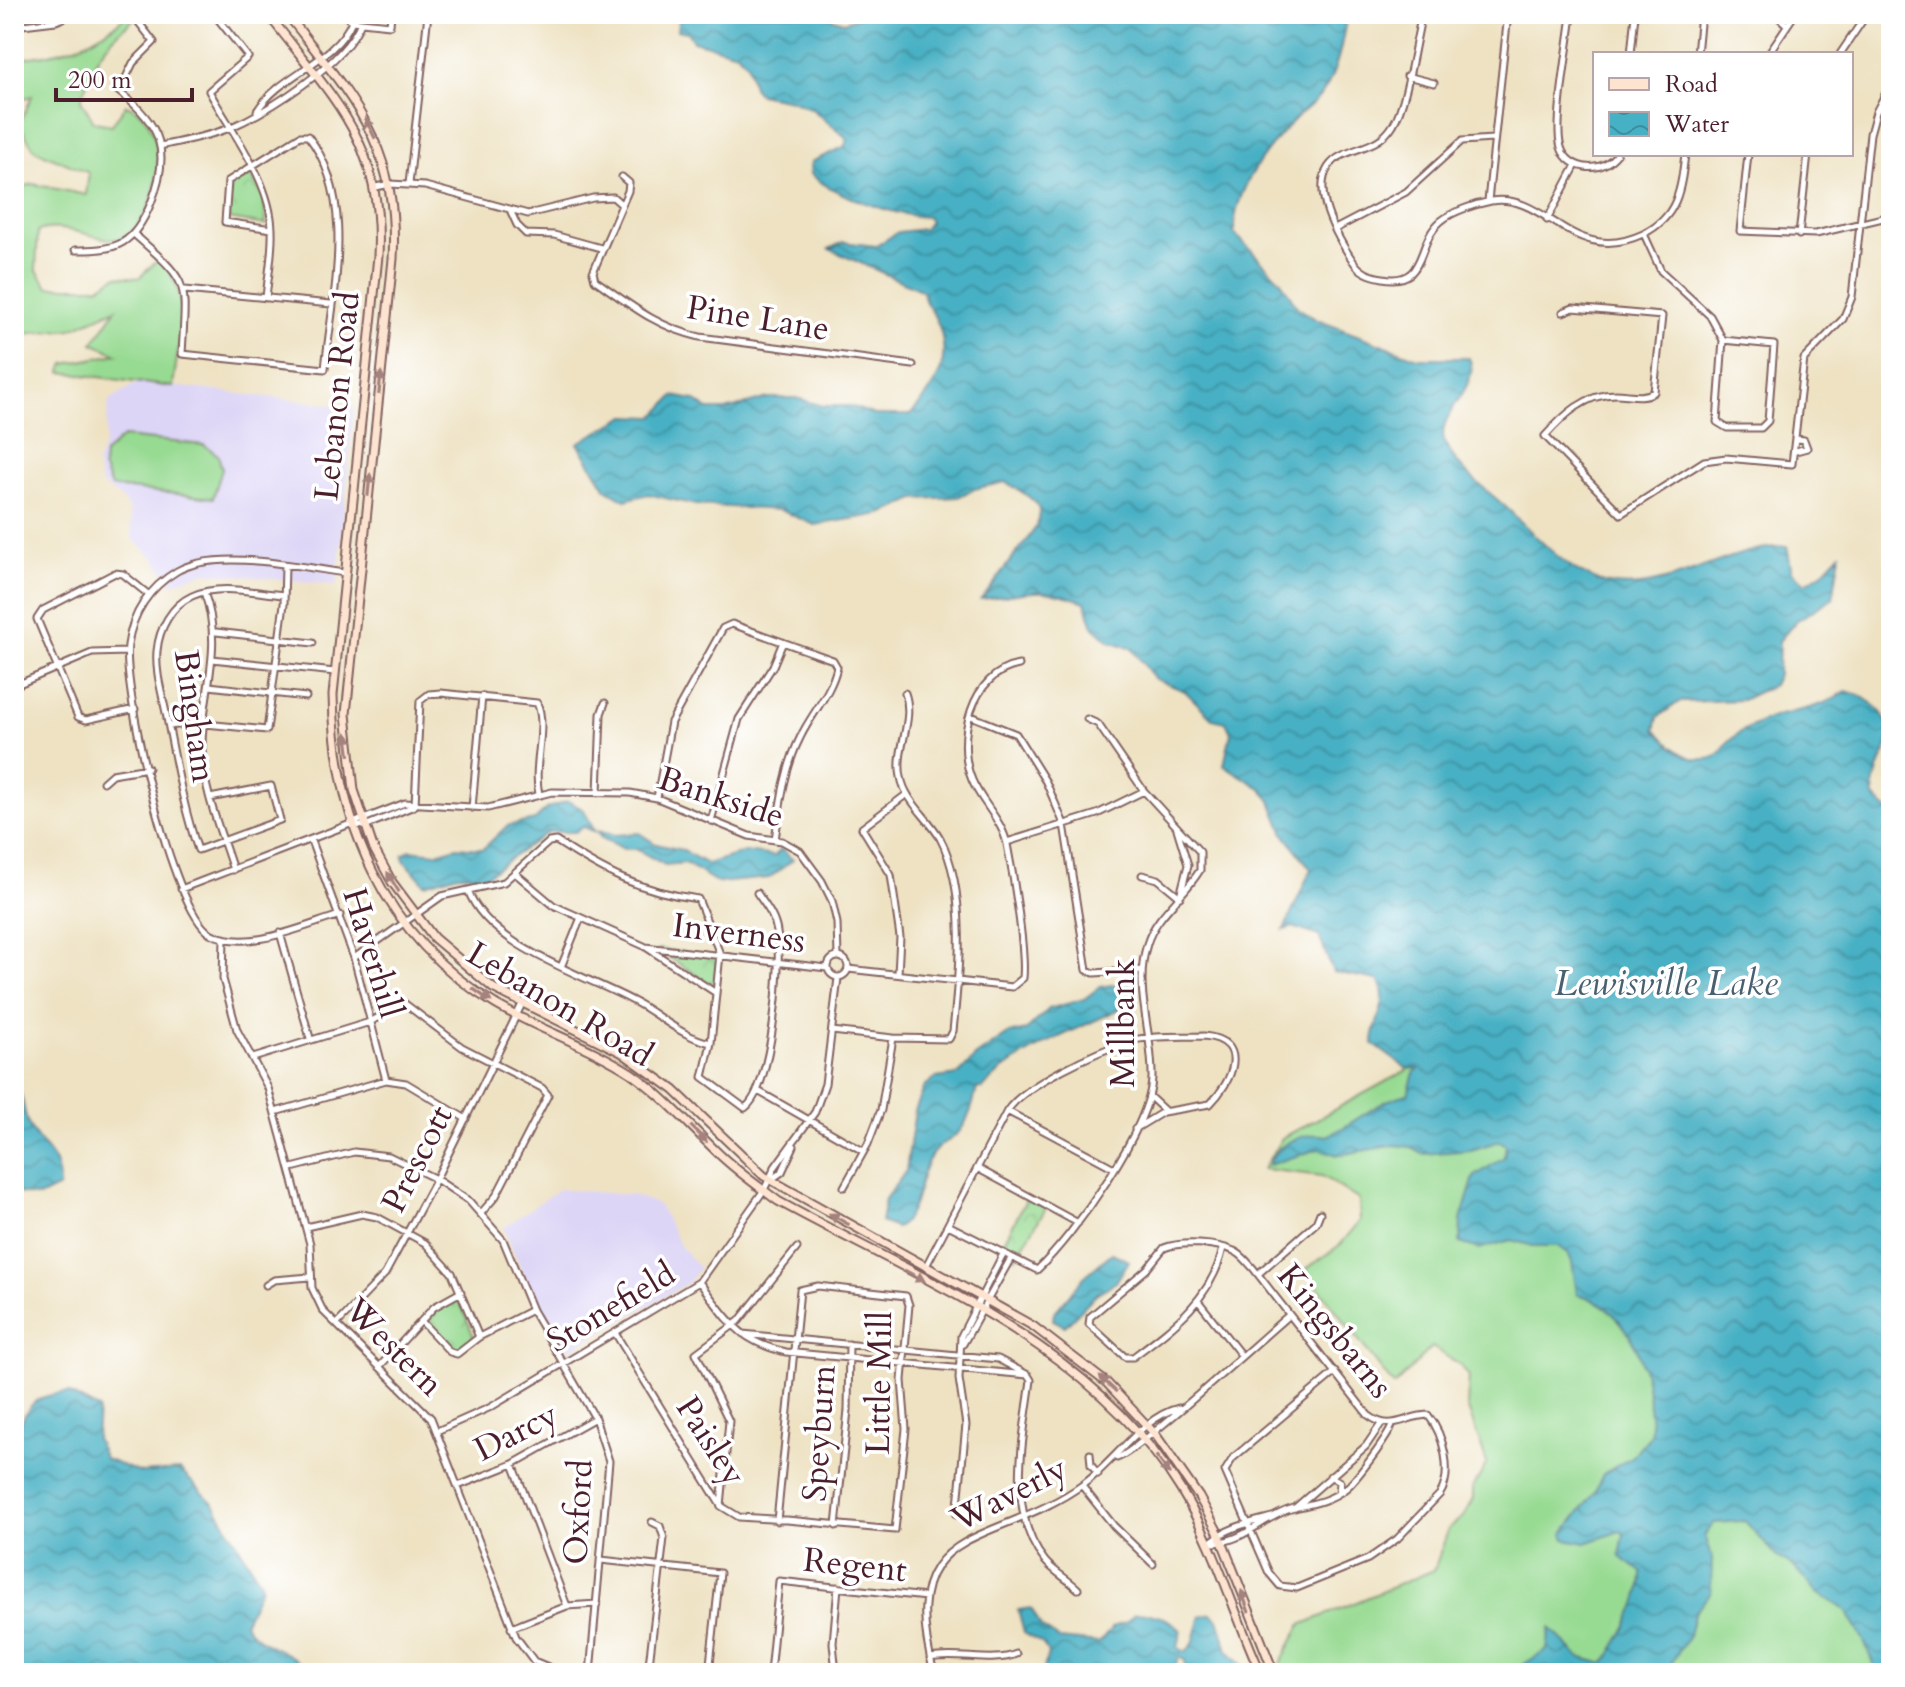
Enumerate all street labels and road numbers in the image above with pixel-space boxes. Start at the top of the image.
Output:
street label: Pine Lane [683,284,833,352]
street label: Lebanon Road [303,289,371,503]
street label: Bingham [163,647,227,785]
street label: Bankside [652,755,790,839]
street label: Haverhill [331,882,415,1024]
street label: Inverness [670,902,808,964]
street label: Lebanon Road [458,930,662,1078]
street label: Millbank [1100,958,1146,1088]
street label: Prescott [370,1097,464,1221]
street label: Stonefield [538,1251,684,1363]
street label: Kingsbarns [1267,1254,1403,1408]
street label: Western [334,1287,453,1406]
street label: Little Mill [855,1310,903,1455]
street label: Speyburn [791,1363,847,1503]
street label: Paisley [665,1387,757,1495]
street label: Darcy [466,1391,566,1473]
street label: Waverly [942,1445,1075,1543]
street label: Oxford [552,1458,604,1566]
street label: Regent [801,1537,909,1593]

